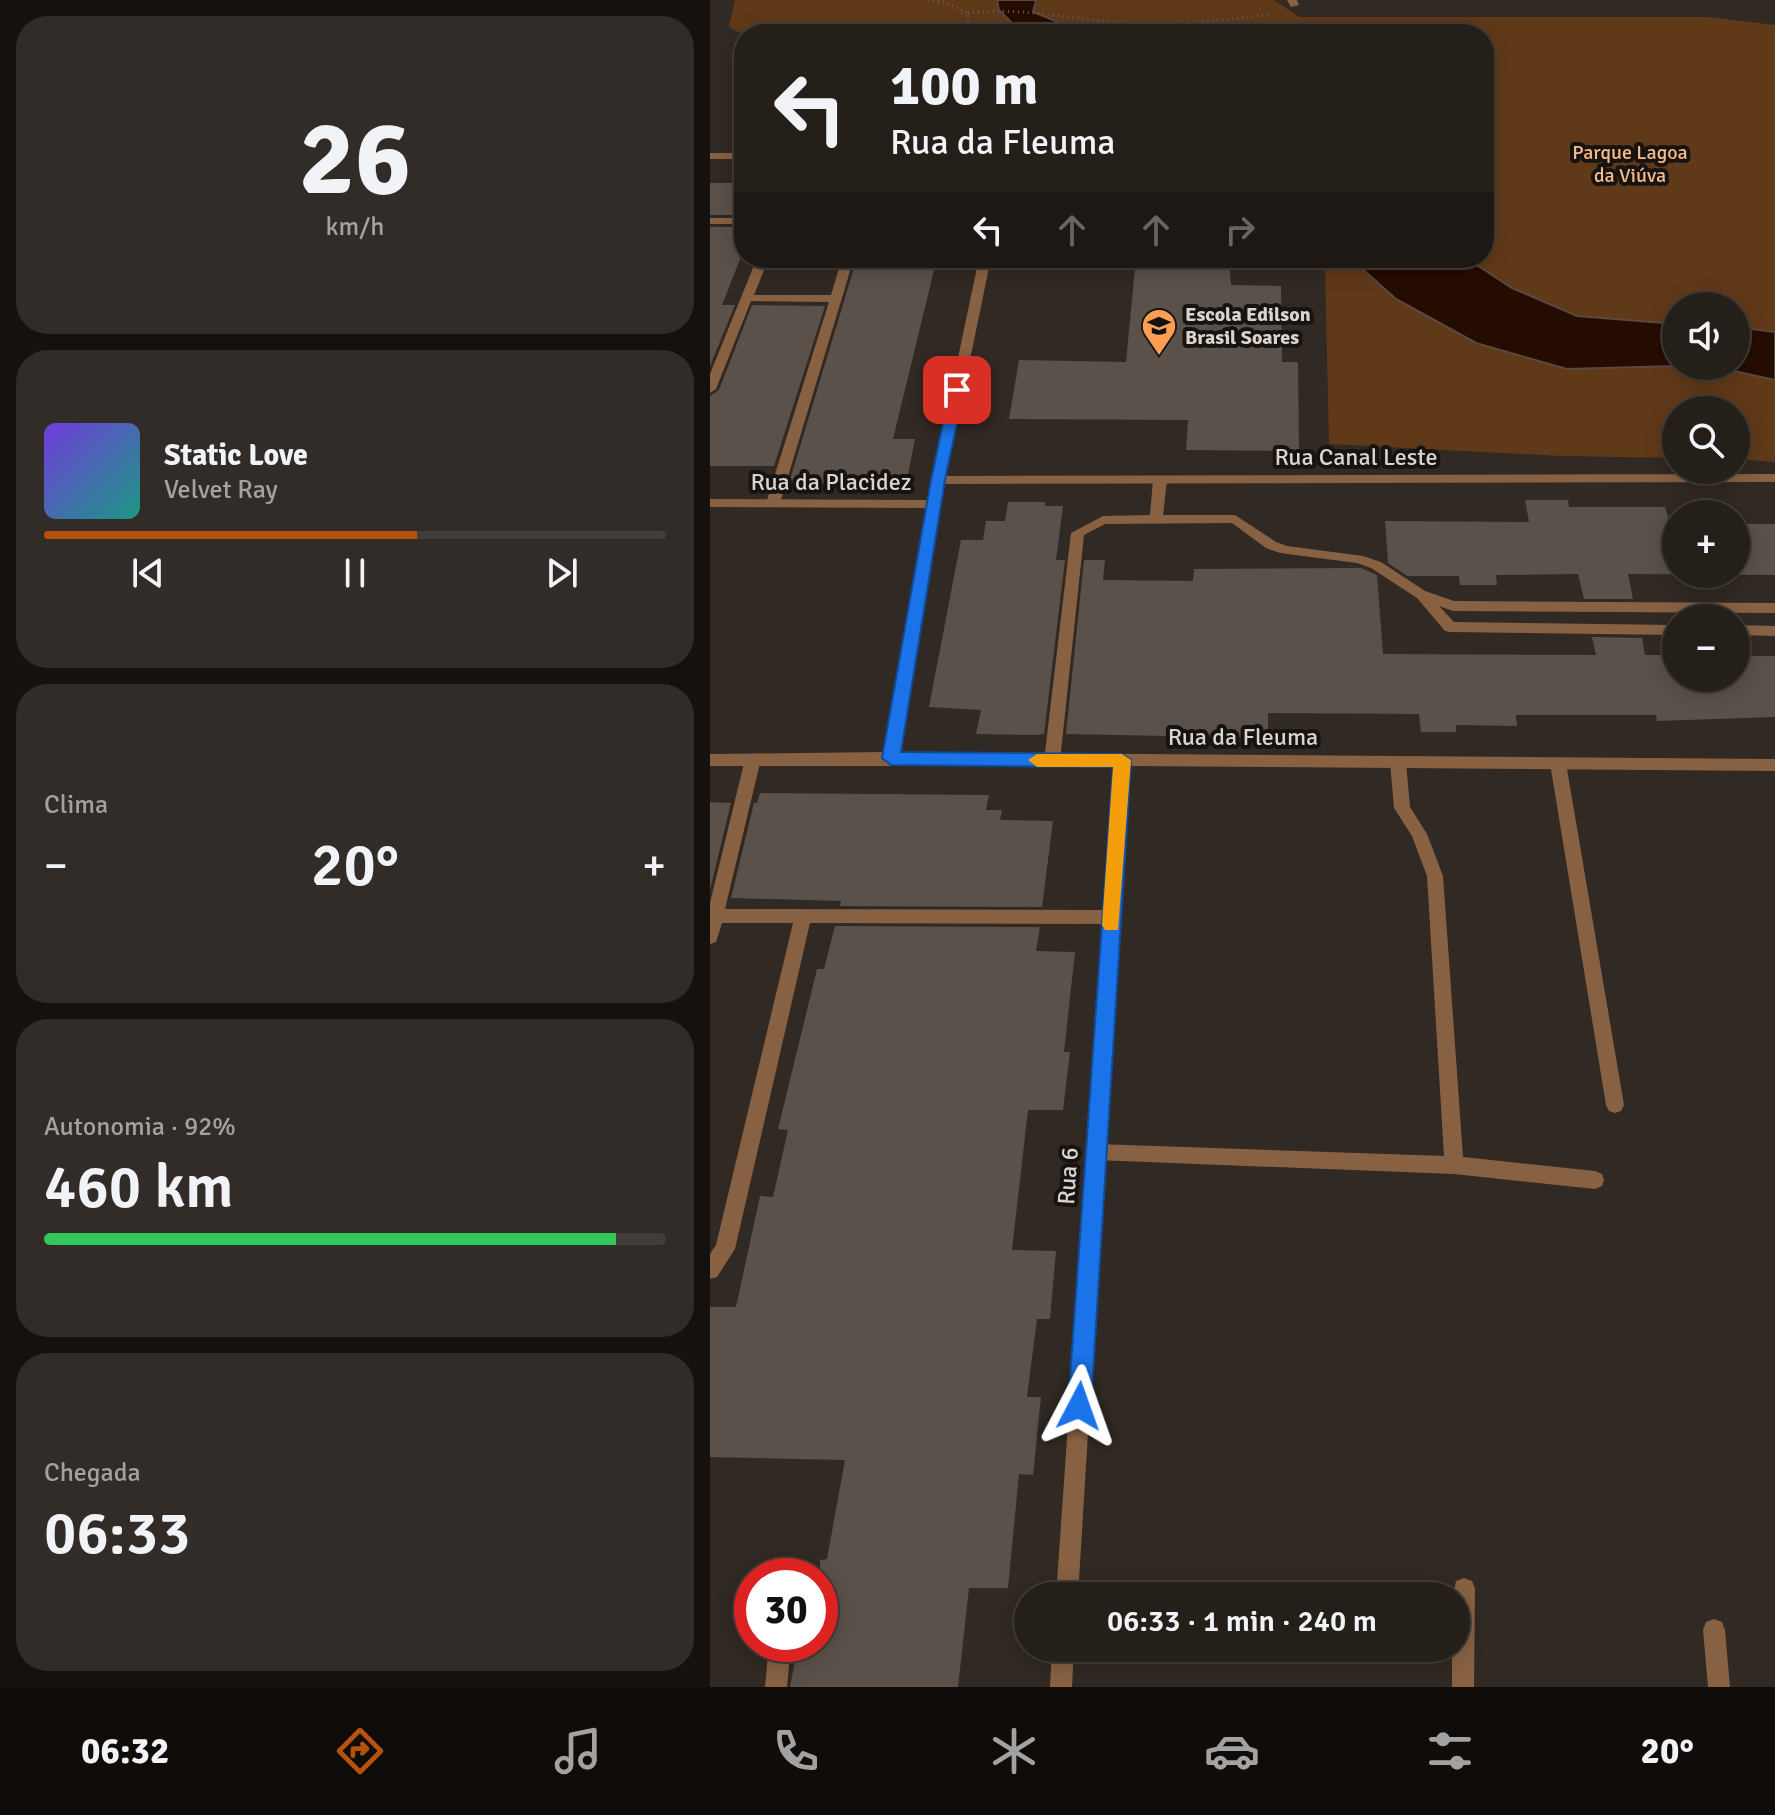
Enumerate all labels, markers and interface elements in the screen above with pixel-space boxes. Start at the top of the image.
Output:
text: 100 m [890,51,1038,120]
icon: left [758,56,862,160]
text: 26 [299,95,411,223]
text: Rua da Fleuma [890,120,1116,165]
park label: Parque Lagoa da Viúva [1572,140,1688,188]
icon: left [966,208,1010,252]
icon: ahead [1050,208,1094,252]
icon: ahead [1134,208,1178,252]
icon: right [1218,208,1262,252]
text: km/h [326,211,384,243]
map controls [1662,292,1750,692]
button: sound [1662,292,1750,380]
place label: Escola Edilson Brasil Soares [1185,302,1311,350]
school or university icon: Escola Edilson Brasil Soares [1140,307,1178,357]
pin [923,356,991,424]
icon: arrive [935,368,979,412]
button: search [1662,396,1750,484]
text: Static Love [164,437,308,474]
street label: Rua Canal Leste [1274,442,1438,472]
street label: Rua da Placidez [751,467,911,497]
text: Velvet Ray [164,474,278,506]
button: + [1662,500,1750,588]
icon: previous [126,551,170,595]
icon: pause [333,551,377,595]
icon: next [540,551,584,595]
button: − [1662,604,1750,692]
street label: Rua da Fleuma [1168,722,1318,752]
text: Clima [44,789,108,821]
text: 20° [311,829,399,903]
text: − [44,839,68,893]
text: + [642,839,666,893]
text: Autonomia · 92% [44,1111,236,1143]
street label: Rua 6 [1051,1146,1085,1206]
text: 460 km [44,1151,233,1225]
position arrow [1037,1364,1121,1448]
text: Chegada [44,1457,141,1489]
text: 06:33 [44,1497,191,1571]
speed limit sign: 30 [734,1558,838,1662]
text: 06:33 · 1 min · 240 m [1107,1603,1377,1640]
icon: directions [332,1723,388,1779]
icon: music [550,1723,606,1779]
icon: phone [768,1723,824,1779]
icon: climate [986,1723,1042,1779]
icon: car [1204,1723,1260,1779]
icon: filters [1422,1723,1478,1779]
text: 06:32 [81,1729,169,1774]
text: 20° [1641,1729,1694,1774]

